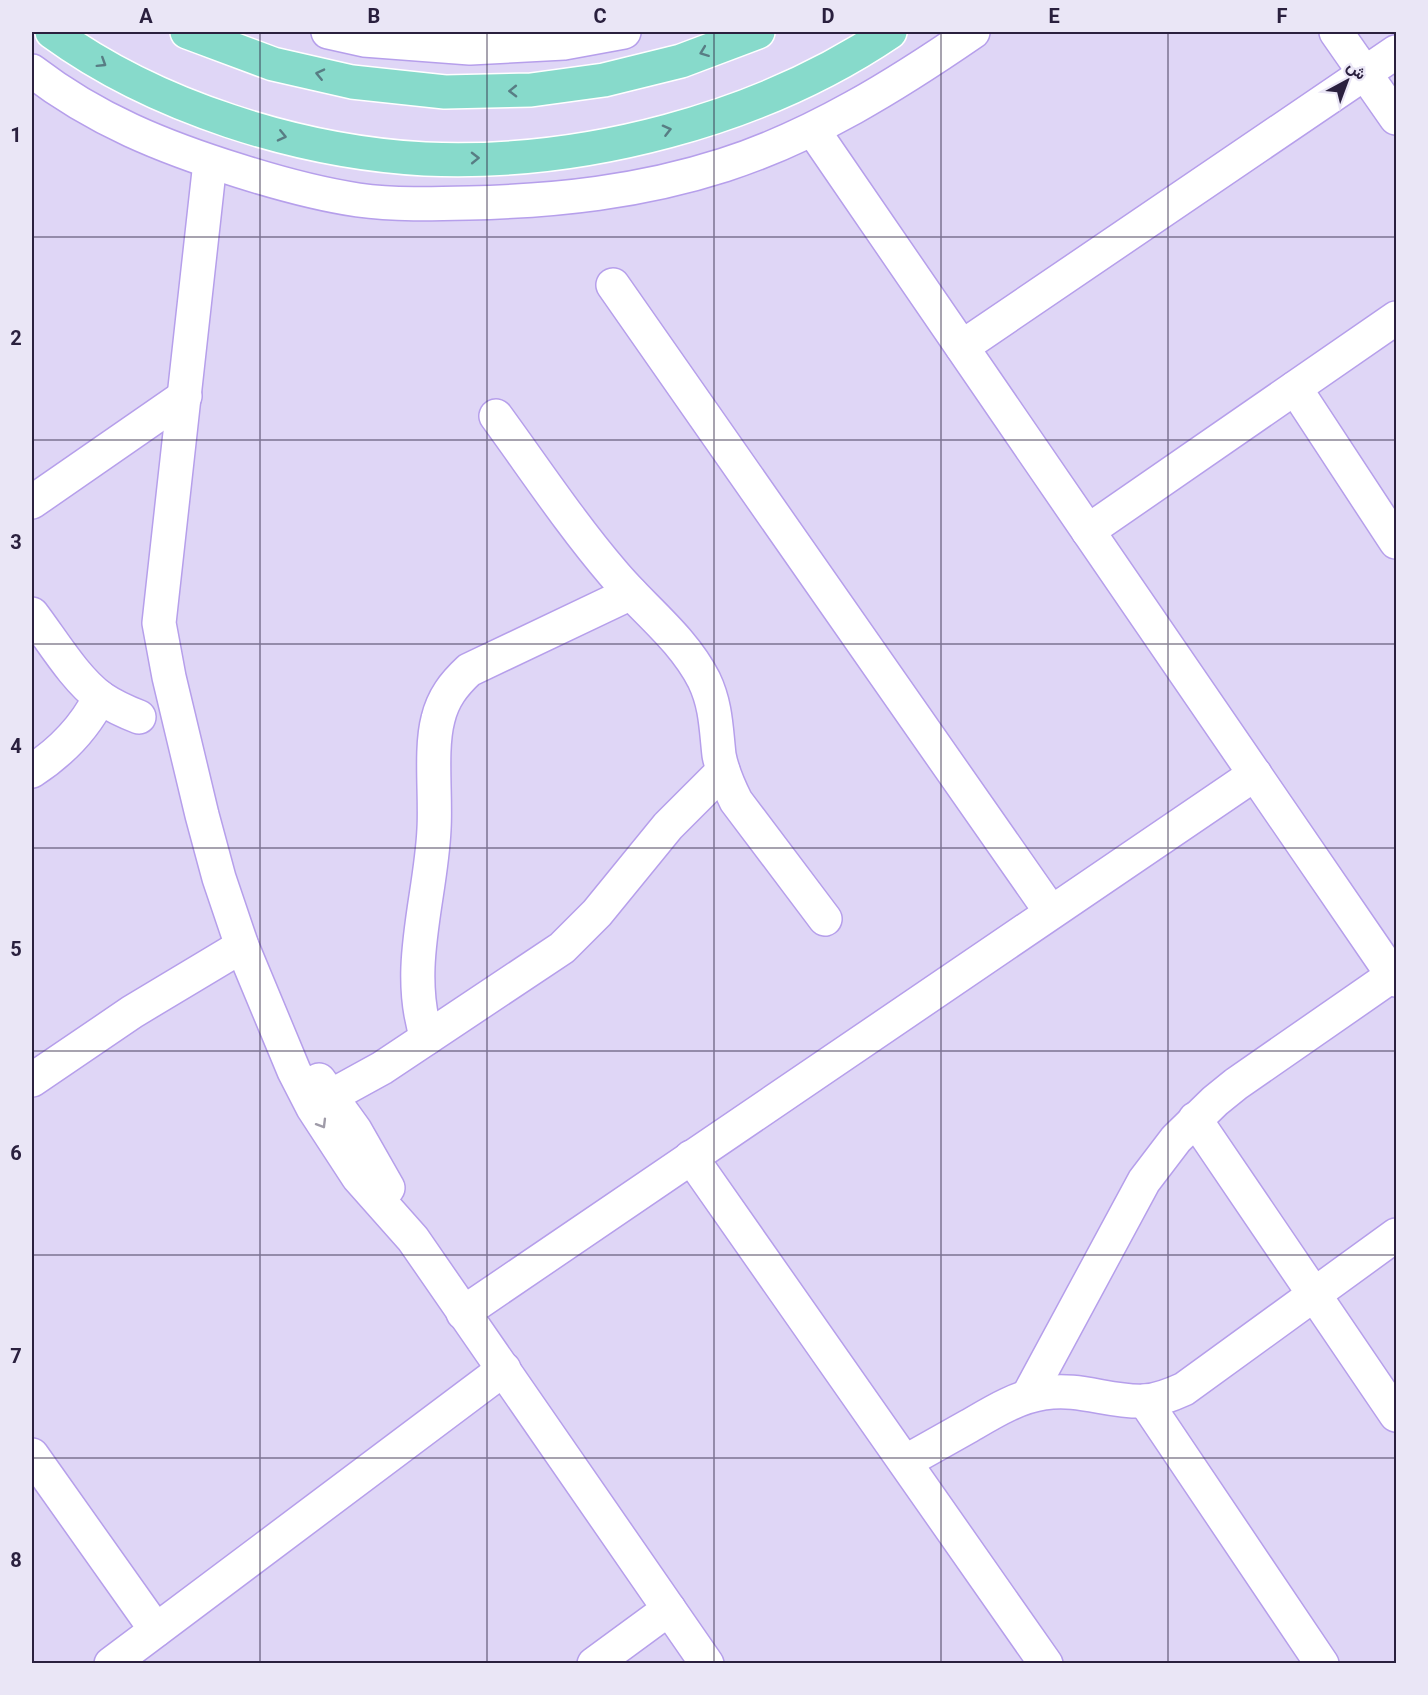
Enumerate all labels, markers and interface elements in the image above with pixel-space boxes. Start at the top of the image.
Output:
text: A [139,4,153,28]
text: B [368,4,380,28]
text: C [593,4,607,28]
text: D [822,4,835,28]
text: E [1048,4,1060,28]
text: F [1277,4,1288,28]
one-way arrow [699,45,710,58]
north arrow [1317,51,1377,111]
one-way arrow [95,56,106,67]
text: ش [1343,57,1370,84]
one-way arrow [315,69,325,82]
one-way arrow [509,84,518,97]
text: 1 [10,123,22,147]
one-way arrow [662,125,672,138]
one-way arrow [277,128,287,141]
one-way arrow [470,152,479,164]
text: 2 [10,326,22,350]
text: 3 [10,530,22,554]
text: 4 [10,734,22,758]
text: 5 [10,937,22,961]
one-way arrow [315,1118,327,1128]
text: 6 [10,1141,22,1165]
text: 7 [10,1344,22,1368]
text: 8 [10,1548,22,1572]

